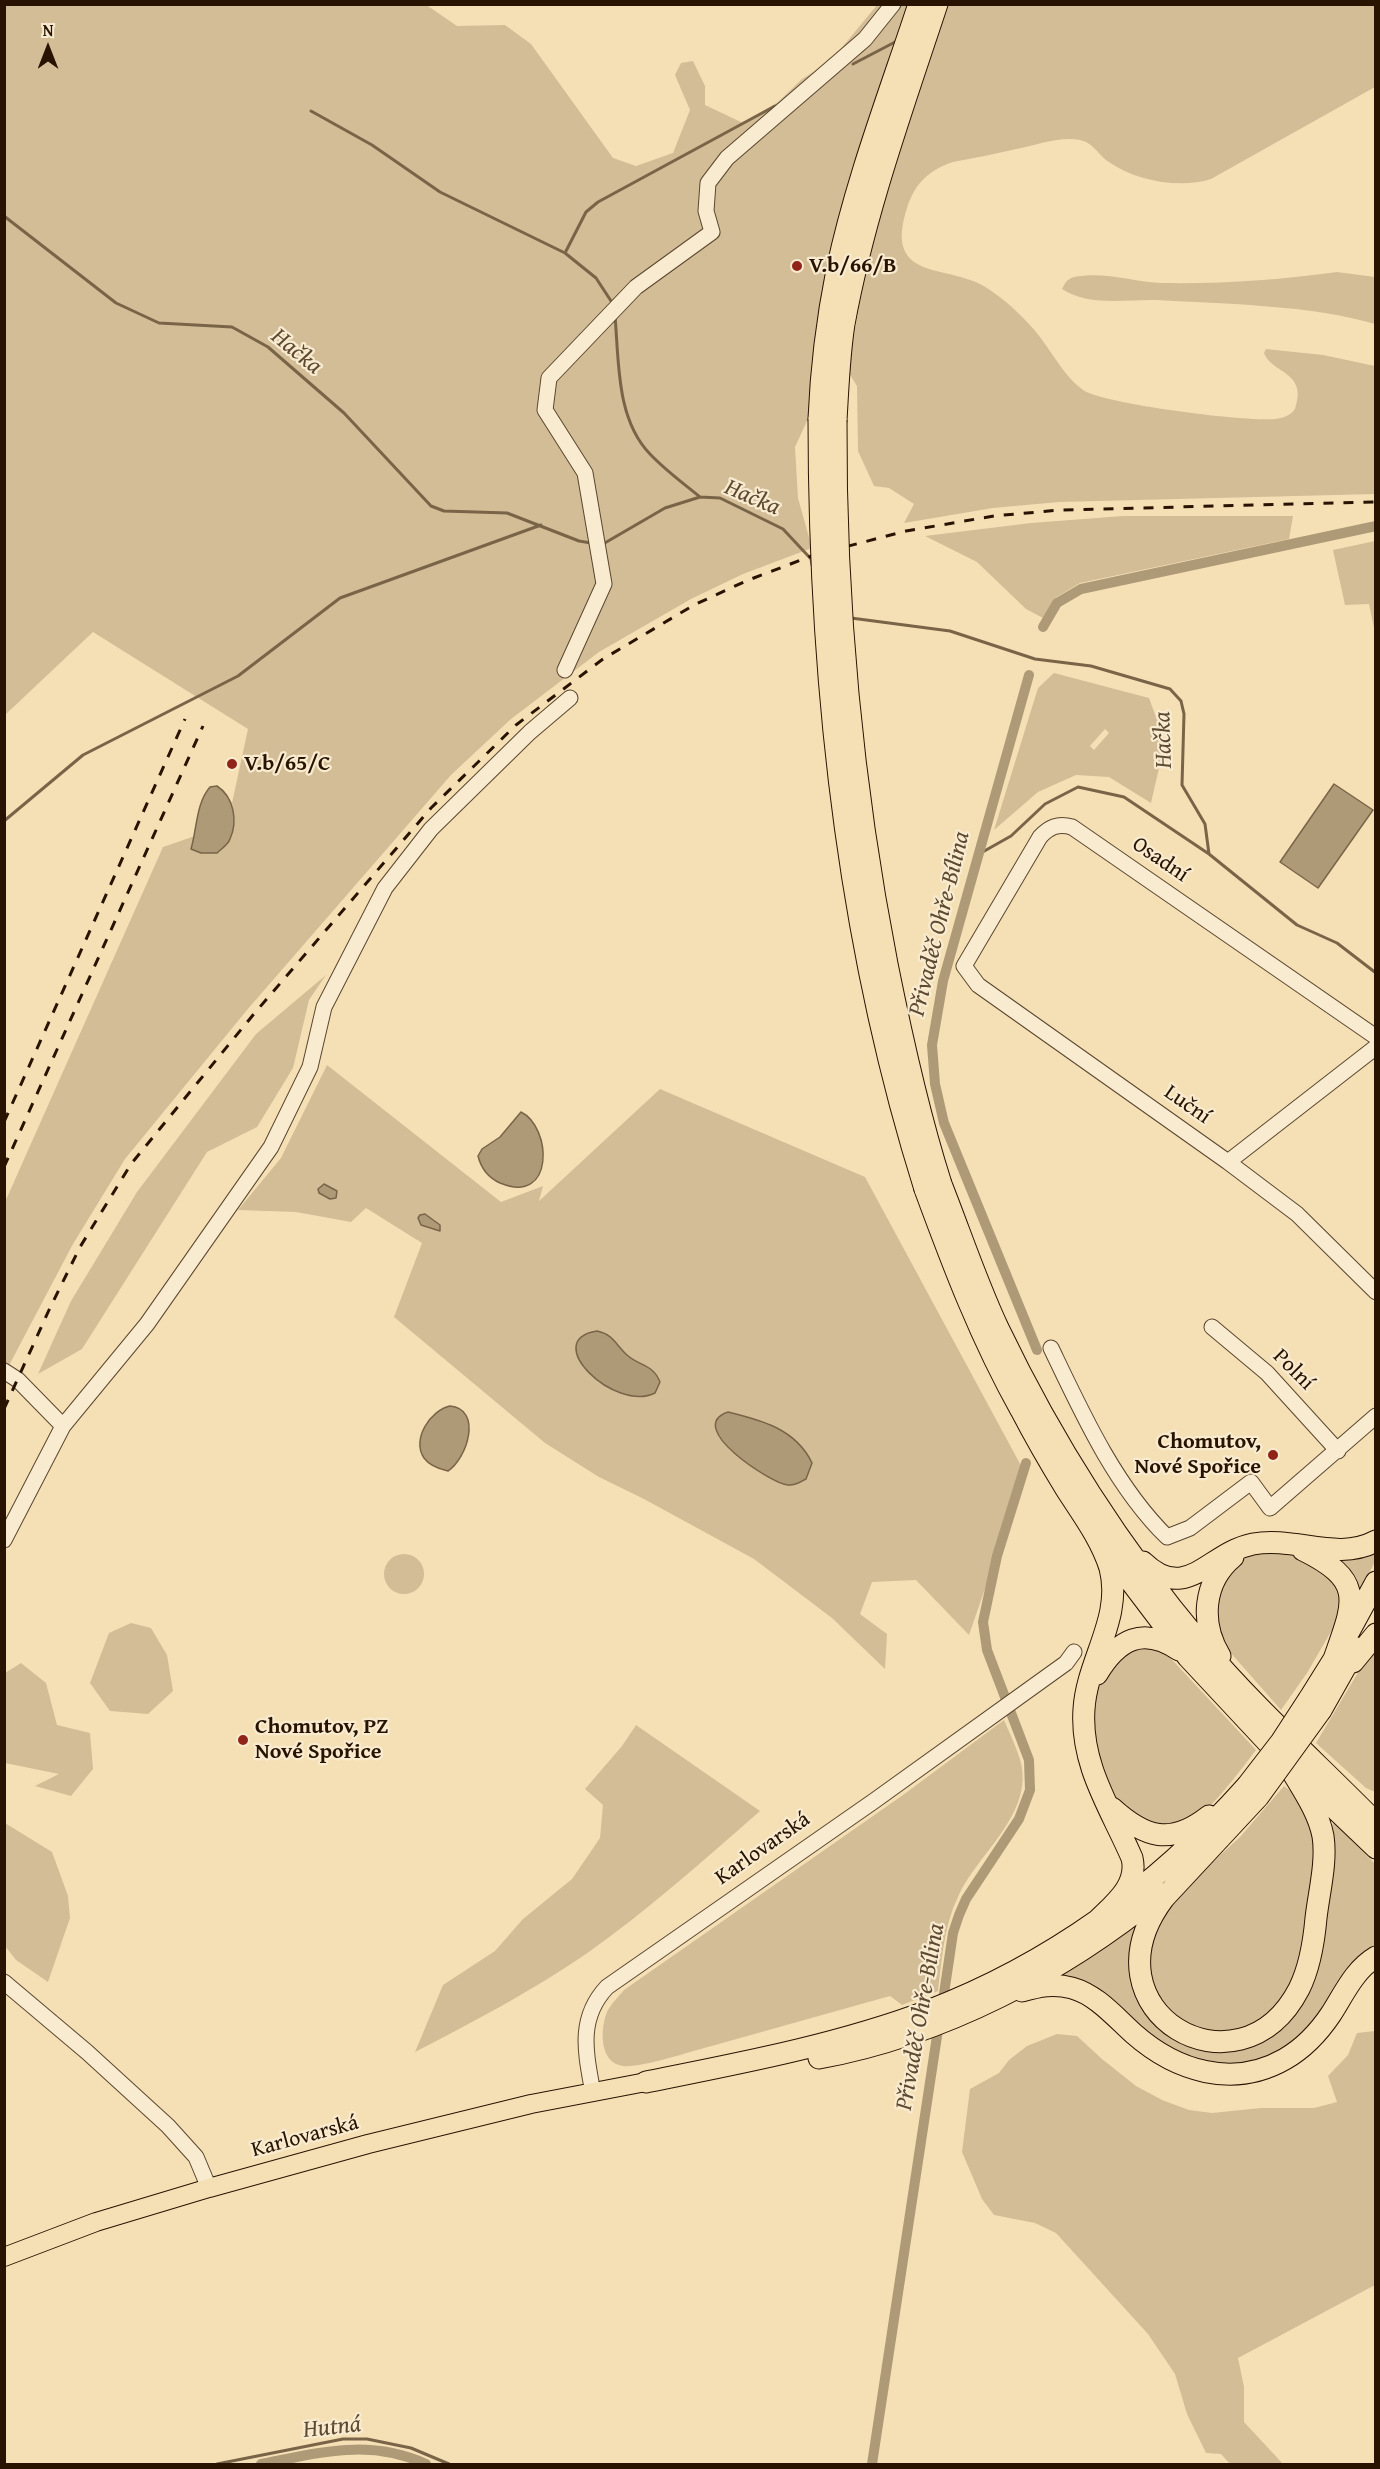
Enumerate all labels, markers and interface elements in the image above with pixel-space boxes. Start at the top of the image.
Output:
north arrow [18,18,78,78]
text: N [43,18,53,42]
place label: V.b/66/B [809,253,897,279]
marker: V.b/66/B [790,259,804,273]
water label: Hačka [265,323,327,381]
water label: Hačka [720,474,784,522]
water label: Hačka [1149,711,1179,769]
place label: V.b/65/C [244,751,330,777]
marker: V.b/65/C [225,757,239,771]
water label: Přivaděč Ohře-Bílina [903,829,977,1019]
street label: Osadní [1127,832,1193,888]
street label: Luční [1159,1080,1215,1130]
street label: Polní [1267,1344,1319,1396]
place label: Chomutov, Nové Spořice [1134,1429,1261,1480]
marker: Chomutov, Nové Spořice [1266,1448,1280,1462]
place label: Chomutov, PZ Nové Spořice [255,1714,388,1766]
marker: Chomutov, PZ Nové Spořice [236,1733,250,1747]
street label: Karlovarská [710,1807,816,1891]
water label: Přivaděč Ohře-Bílina [890,1921,952,2113]
street label: Karlovarská [249,2110,361,2164]
water label: Hutná [302,2411,362,2445]

